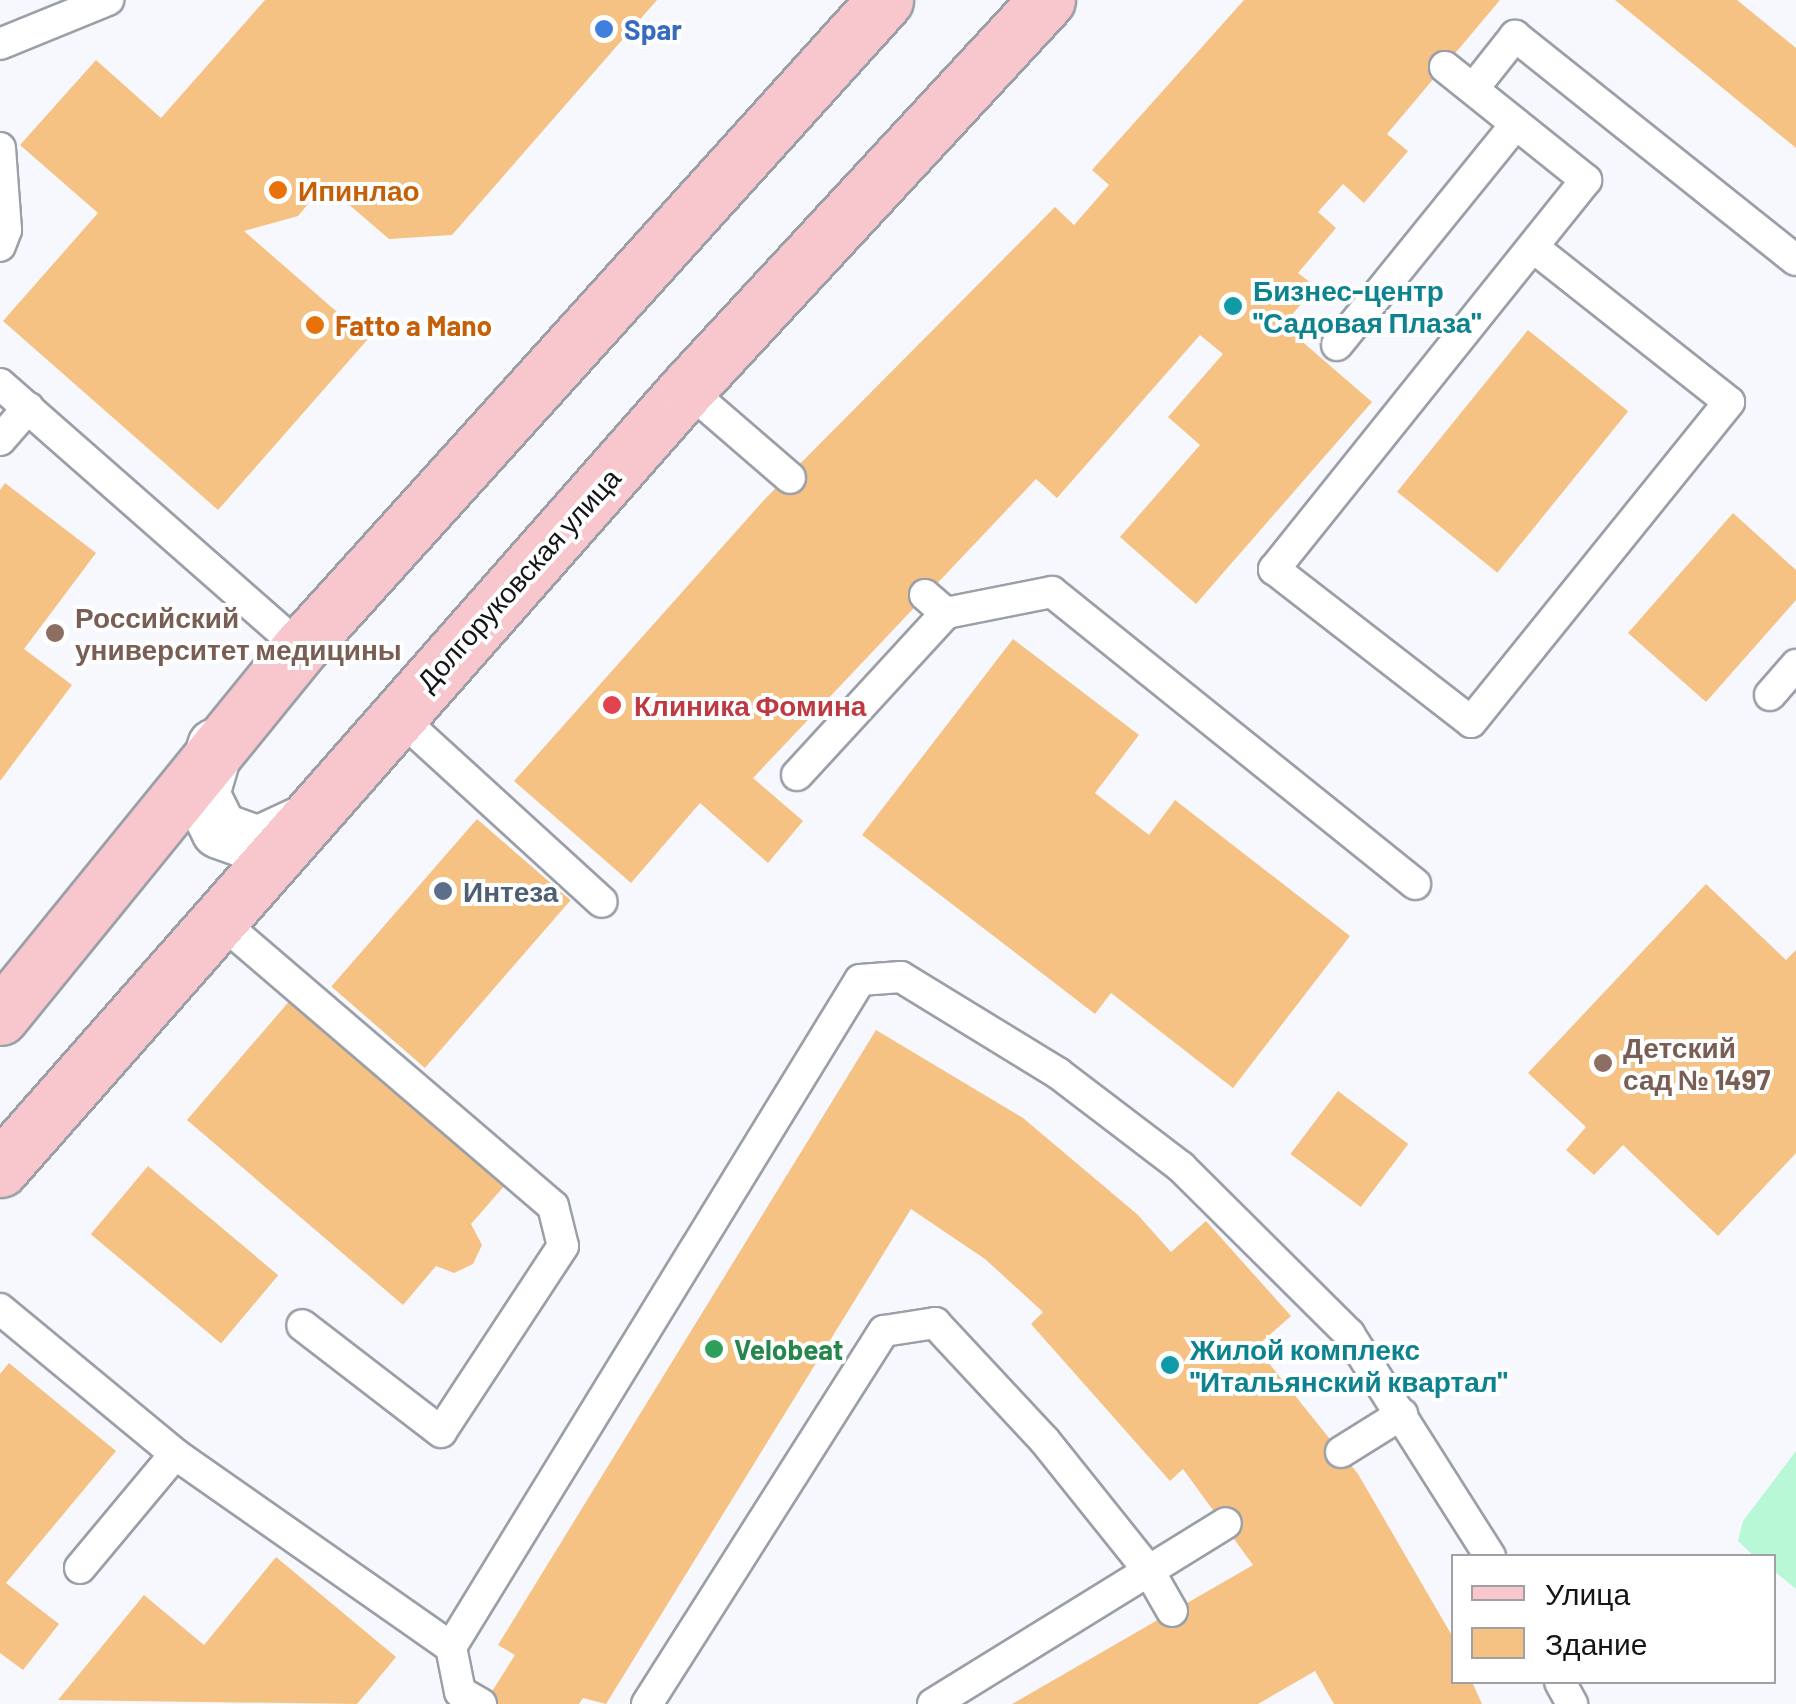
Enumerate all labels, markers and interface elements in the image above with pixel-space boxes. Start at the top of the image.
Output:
place label: Spar [624,12,682,46]
marker: Spar [593,18,615,40]
place label: Ипинлао [298,173,420,207]
marker: Ипинлао [267,179,289,201]
place label: Бизнес-центр "Садовая Плаза" [1253,273,1481,339]
marker: Бизнес-центр "Садовая Плаза" [1222,295,1244,317]
place label: Fatto a Mano [335,308,492,342]
marker: Fatto a Mano [304,314,326,336]
street label: Долгоруковская улица [409,461,627,697]
place label: Российский университет медицины [75,600,402,666]
marker: Российский университет медицины [44,622,66,644]
place label: Клиника Фомина [634,688,866,722]
marker: Клиника Фомина [599,692,625,718]
place label: Интеза [463,874,558,908]
marker: Интеза [432,880,454,902]
place label: Детский сад № 1497 [1623,1030,1770,1096]
marker: Детский сад № 1497 [1592,1052,1614,1074]
place label: Velobeat [734,1332,843,1366]
place label: Жилой комплекс "Итальянский квартал" [1190,1332,1508,1398]
marker: Velobeat [703,1338,725,1360]
marker: Жилой комплекс "Итальянский квартал" [1159,1354,1181,1376]
legend [1451,1554,1776,1684]
text: Улица [1545,1575,1630,1611]
text: Здание [1545,1625,1647,1661]

